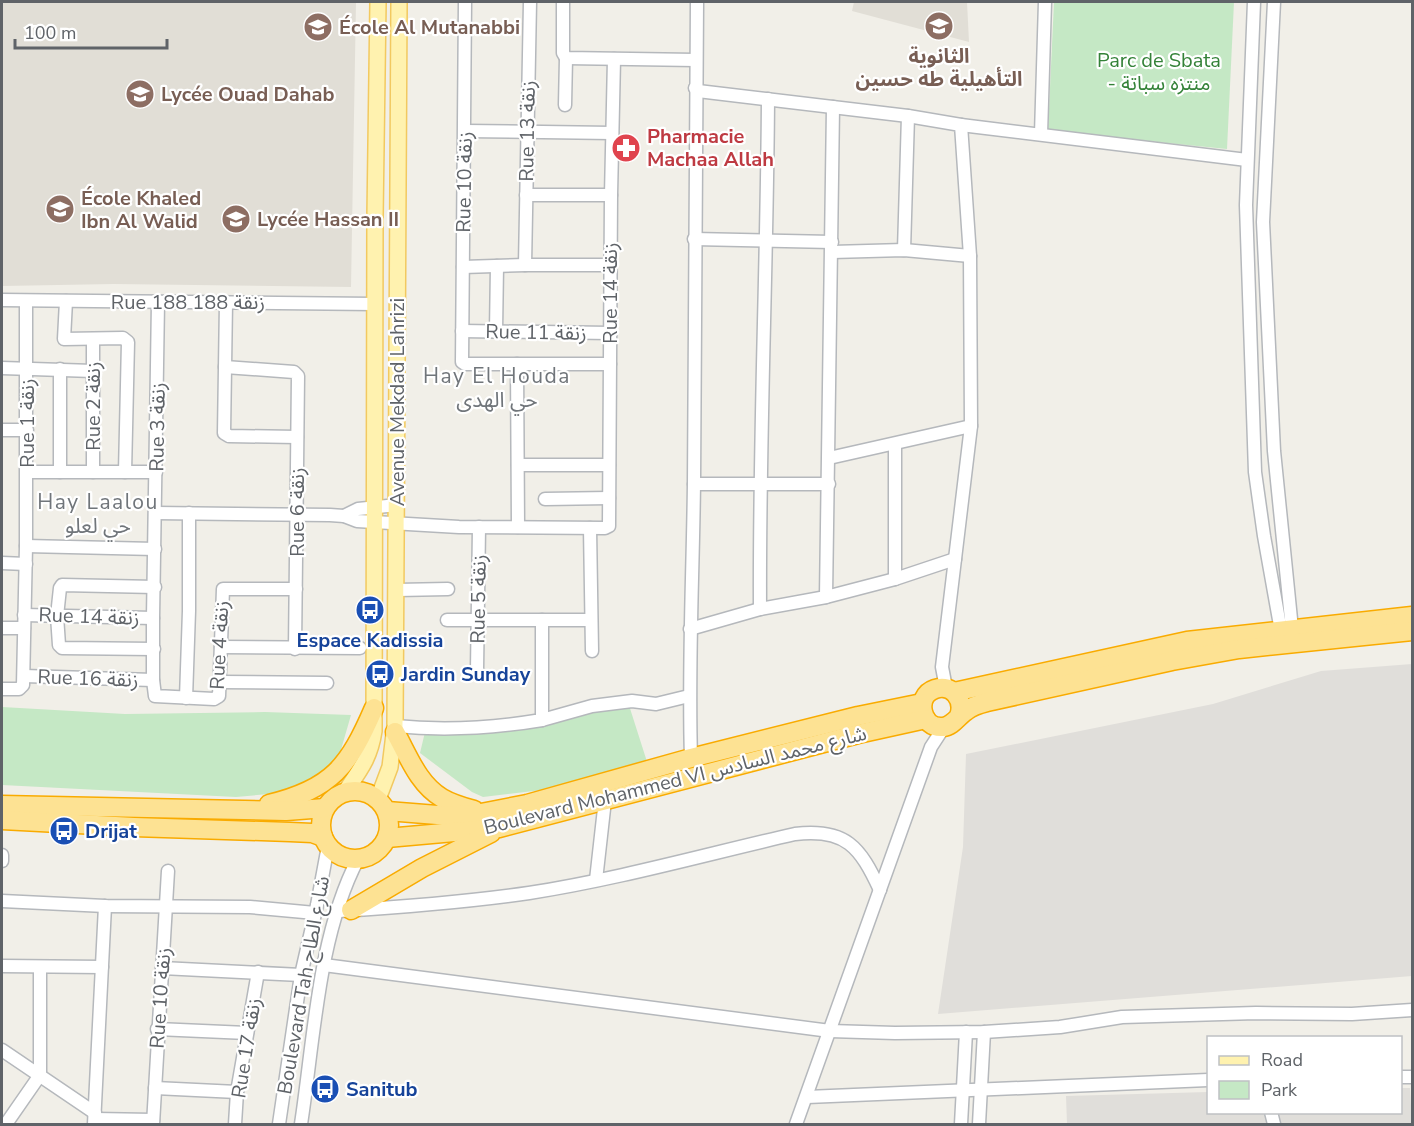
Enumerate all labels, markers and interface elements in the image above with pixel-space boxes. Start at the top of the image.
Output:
school or university icon: الثانوية التأهيلية طه حسين [923,10,955,42]
school or university icon: École Al Mutanabbi [302,11,334,43]
scale bar [15,12,166,50]
place label: École Al Mutanabbi [339,14,520,41]
text: 100 m [24,21,76,45]
place label: الثانوية التأهيلية طه حسين [856,43,1022,93]
park label: Parc de Sbata - منتزه سباتة [1097,47,1221,97]
school or university icon: Lycée Ouad Dahab [124,78,156,110]
street label: Rue 13 زنقة [513,80,542,182]
place label: Lycée Ouad Dahab [161,81,334,108]
place label: Pharmacie Machaa Allah [647,123,774,173]
street label: Rue 10 زنقة [450,131,479,233]
pharmacy icon: Pharmacie Machaa Allah [610,132,642,164]
place label: École Khaled Ibn Al Walid [81,185,201,235]
school or university icon: École Khaled Ibn Al Walid [44,193,76,225]
school or university icon: Lycée Hassan II [220,203,252,235]
place label: Lycée Hassan II [257,206,399,233]
street label: Rue 14 زنقة [597,242,624,344]
street label: Rue 188 زنقة 188 [111,289,265,316]
street label: Avenue Mekdad Lahrizi [384,298,411,506]
street label: Rue 11 زنقة [485,318,587,347]
street label: Rue 2 زنقة [80,361,107,451]
district label: Hay El Houda حي الهدى [423,362,571,416]
street label: Rue 1 زنقة [14,378,41,468]
street label: Rue 3 زنقة [143,382,172,472]
street label: Rue 6 زنقة [284,467,311,557]
district label: Hay Laalou حي لعلو [37,488,159,542]
street label: Rue 5 زنقة [464,554,493,644]
bus stop icon: Espace Kadissia [354,594,386,626]
street label: Rue 4 زنقة [204,600,235,690]
street label: Rue 14 زنقة [38,601,140,632]
place label: Espace Kadissia [297,627,443,654]
bus stop icon: Jardin Sunday [364,658,396,690]
place label: Jardin Sunday [400,661,531,688]
street label: Rue 16 زنقة [37,663,139,694]
street label: Boulevard Mohammed VI شارع محمد السادس [481,720,870,842]
bus stop icon: Drijat [48,815,80,847]
place label: Drijat [85,818,137,845]
street label: Boulevard Tah شارع الطاح [271,874,337,1097]
street label: Rue 10 زنقة [143,947,177,1049]
street label: Rue 17 زنقة [225,996,268,1100]
legend [1207,1036,1402,1114]
text: Road [1261,1048,1303,1072]
bus stop icon: Sanitub [309,1073,341,1105]
place label: Sanitub [346,1076,418,1103]
text: Park [1261,1078,1298,1102]

